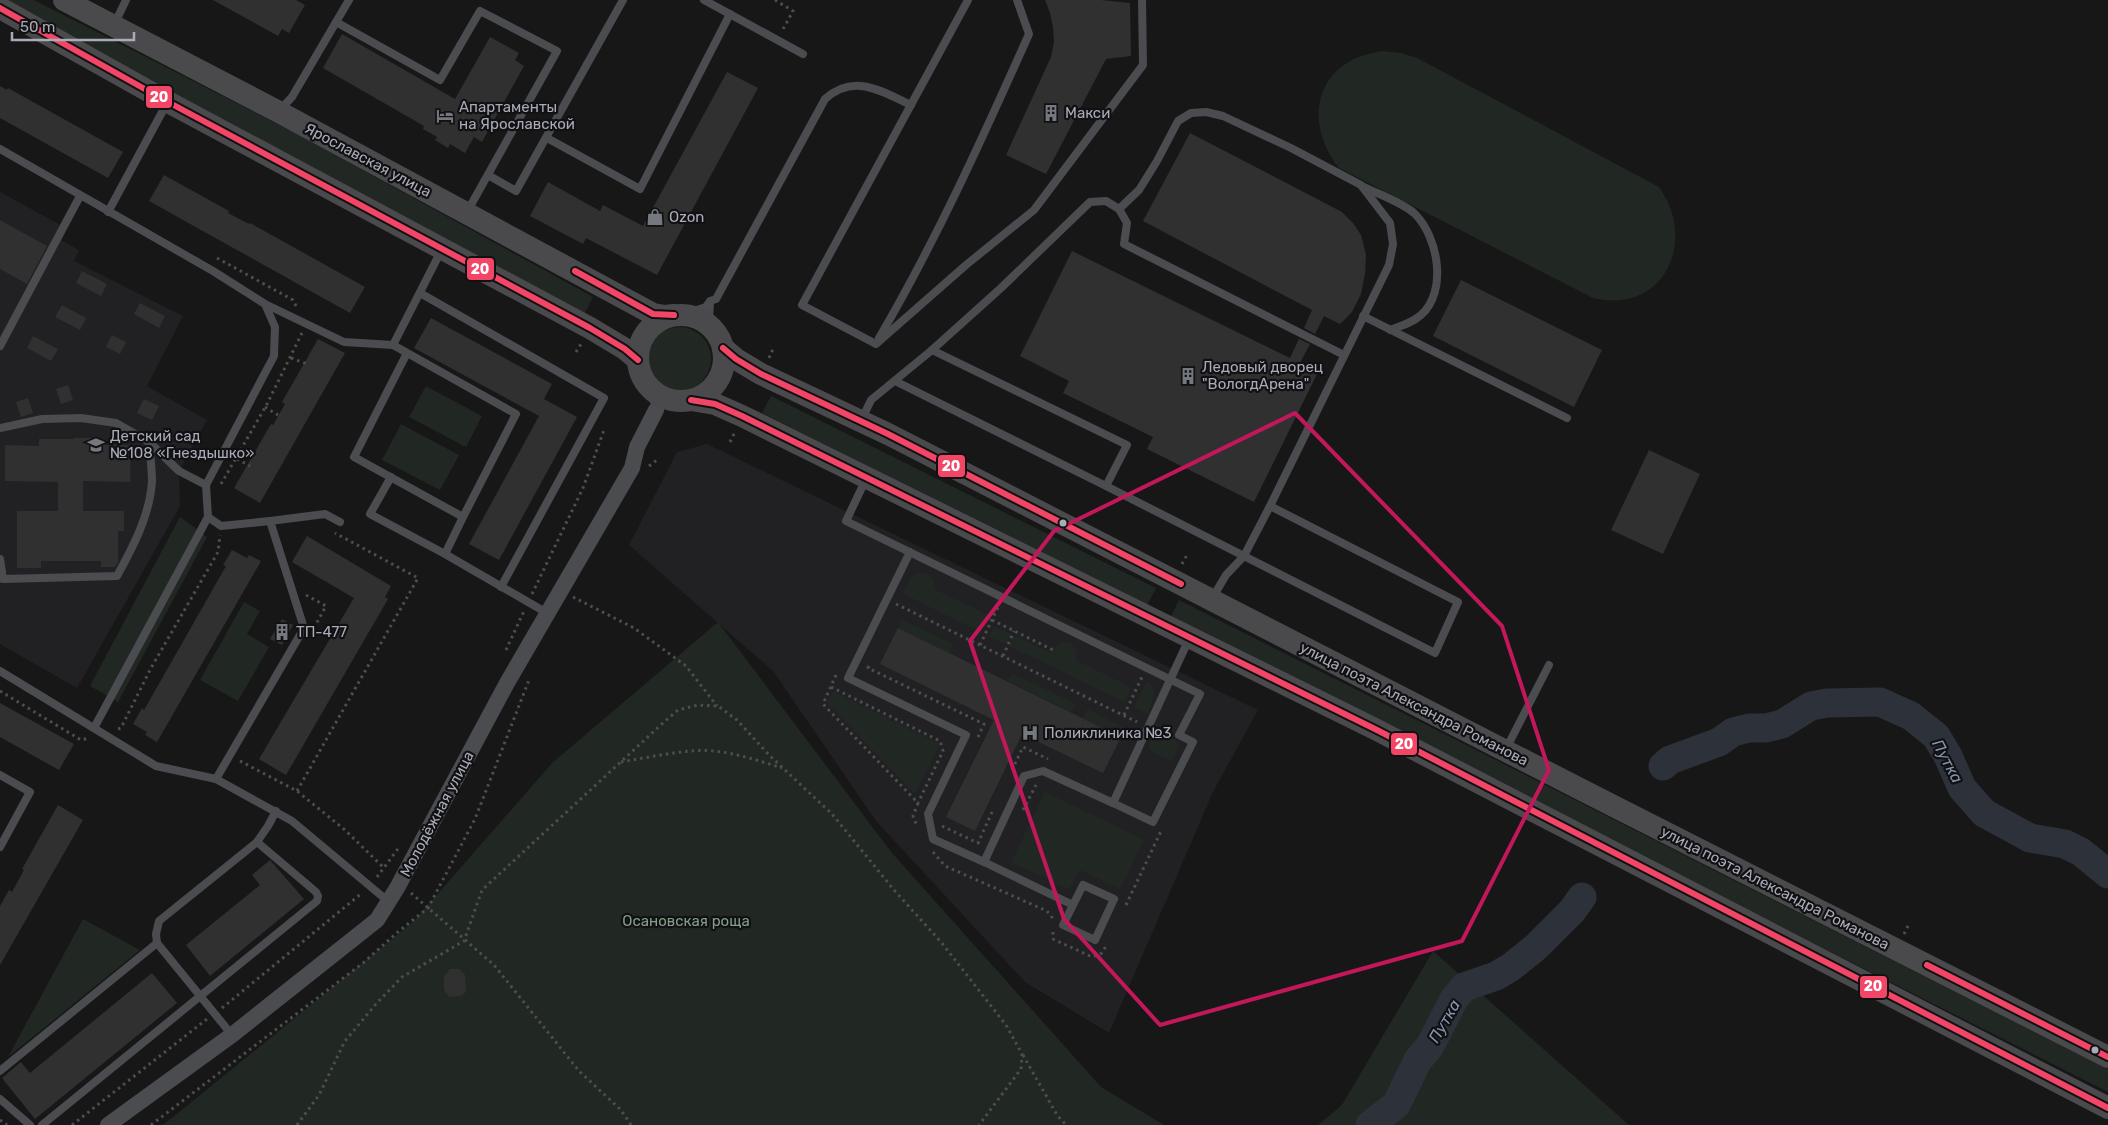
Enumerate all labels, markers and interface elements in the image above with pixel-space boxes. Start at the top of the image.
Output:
scale bar [12,10,135,42]
text: 50 m [20,18,55,36]
line badge: 20 [145,85,173,109]
text: 20 [150,89,168,106]
place label: Апартаменты на Ярославской [459,98,575,133]
building icon: Макси [1041,103,1061,123]
place label: Макси [1065,104,1110,122]
hotel icon: Апартаменты на Ярославской [435,106,455,126]
street label: Ярославская улица [302,119,434,201]
shop icon: Ozon [645,207,665,227]
place label: Ozon [669,208,704,226]
line badge: 20 [466,257,495,281]
text: 20 [471,261,489,278]
place label: Ледовый дворец "ВологдАрена" [1202,358,1323,393]
building icon: Ледовый дворец "ВологдАрена" [1178,366,1198,386]
place label: Детский сад №108 «Гнездышко» [110,427,254,462]
school or university icon: Детский сад №108 «Гнездышко» [86,435,106,455]
line badge: 20 [937,454,966,478]
text: 20 [942,458,960,475]
unlabelled marker [1058,518,1068,528]
building icon: ТП-477 [272,622,292,642]
place label: ТП-477 [296,623,347,641]
street label: улица поэта Александра Романова [1297,638,1531,770]
hospital icon: Поликлиника №3 [1020,723,1040,743]
place label: Поликлиника №3 [1044,724,1172,742]
line badge: 20 [1390,732,1418,756]
text: 20 [1395,736,1413,753]
water label: Путка [1928,736,1967,786]
street label: Молодёжная улица [396,748,478,880]
street label: улица поэта Александра Романова [1658,822,1892,954]
park label: Осановская роща [622,912,750,930]
line badge: 20 [1859,975,1888,999]
text: 20 [1864,978,1882,995]
water label: Путка [1425,996,1464,1046]
unlabelled marker [2090,1045,2100,1055]

